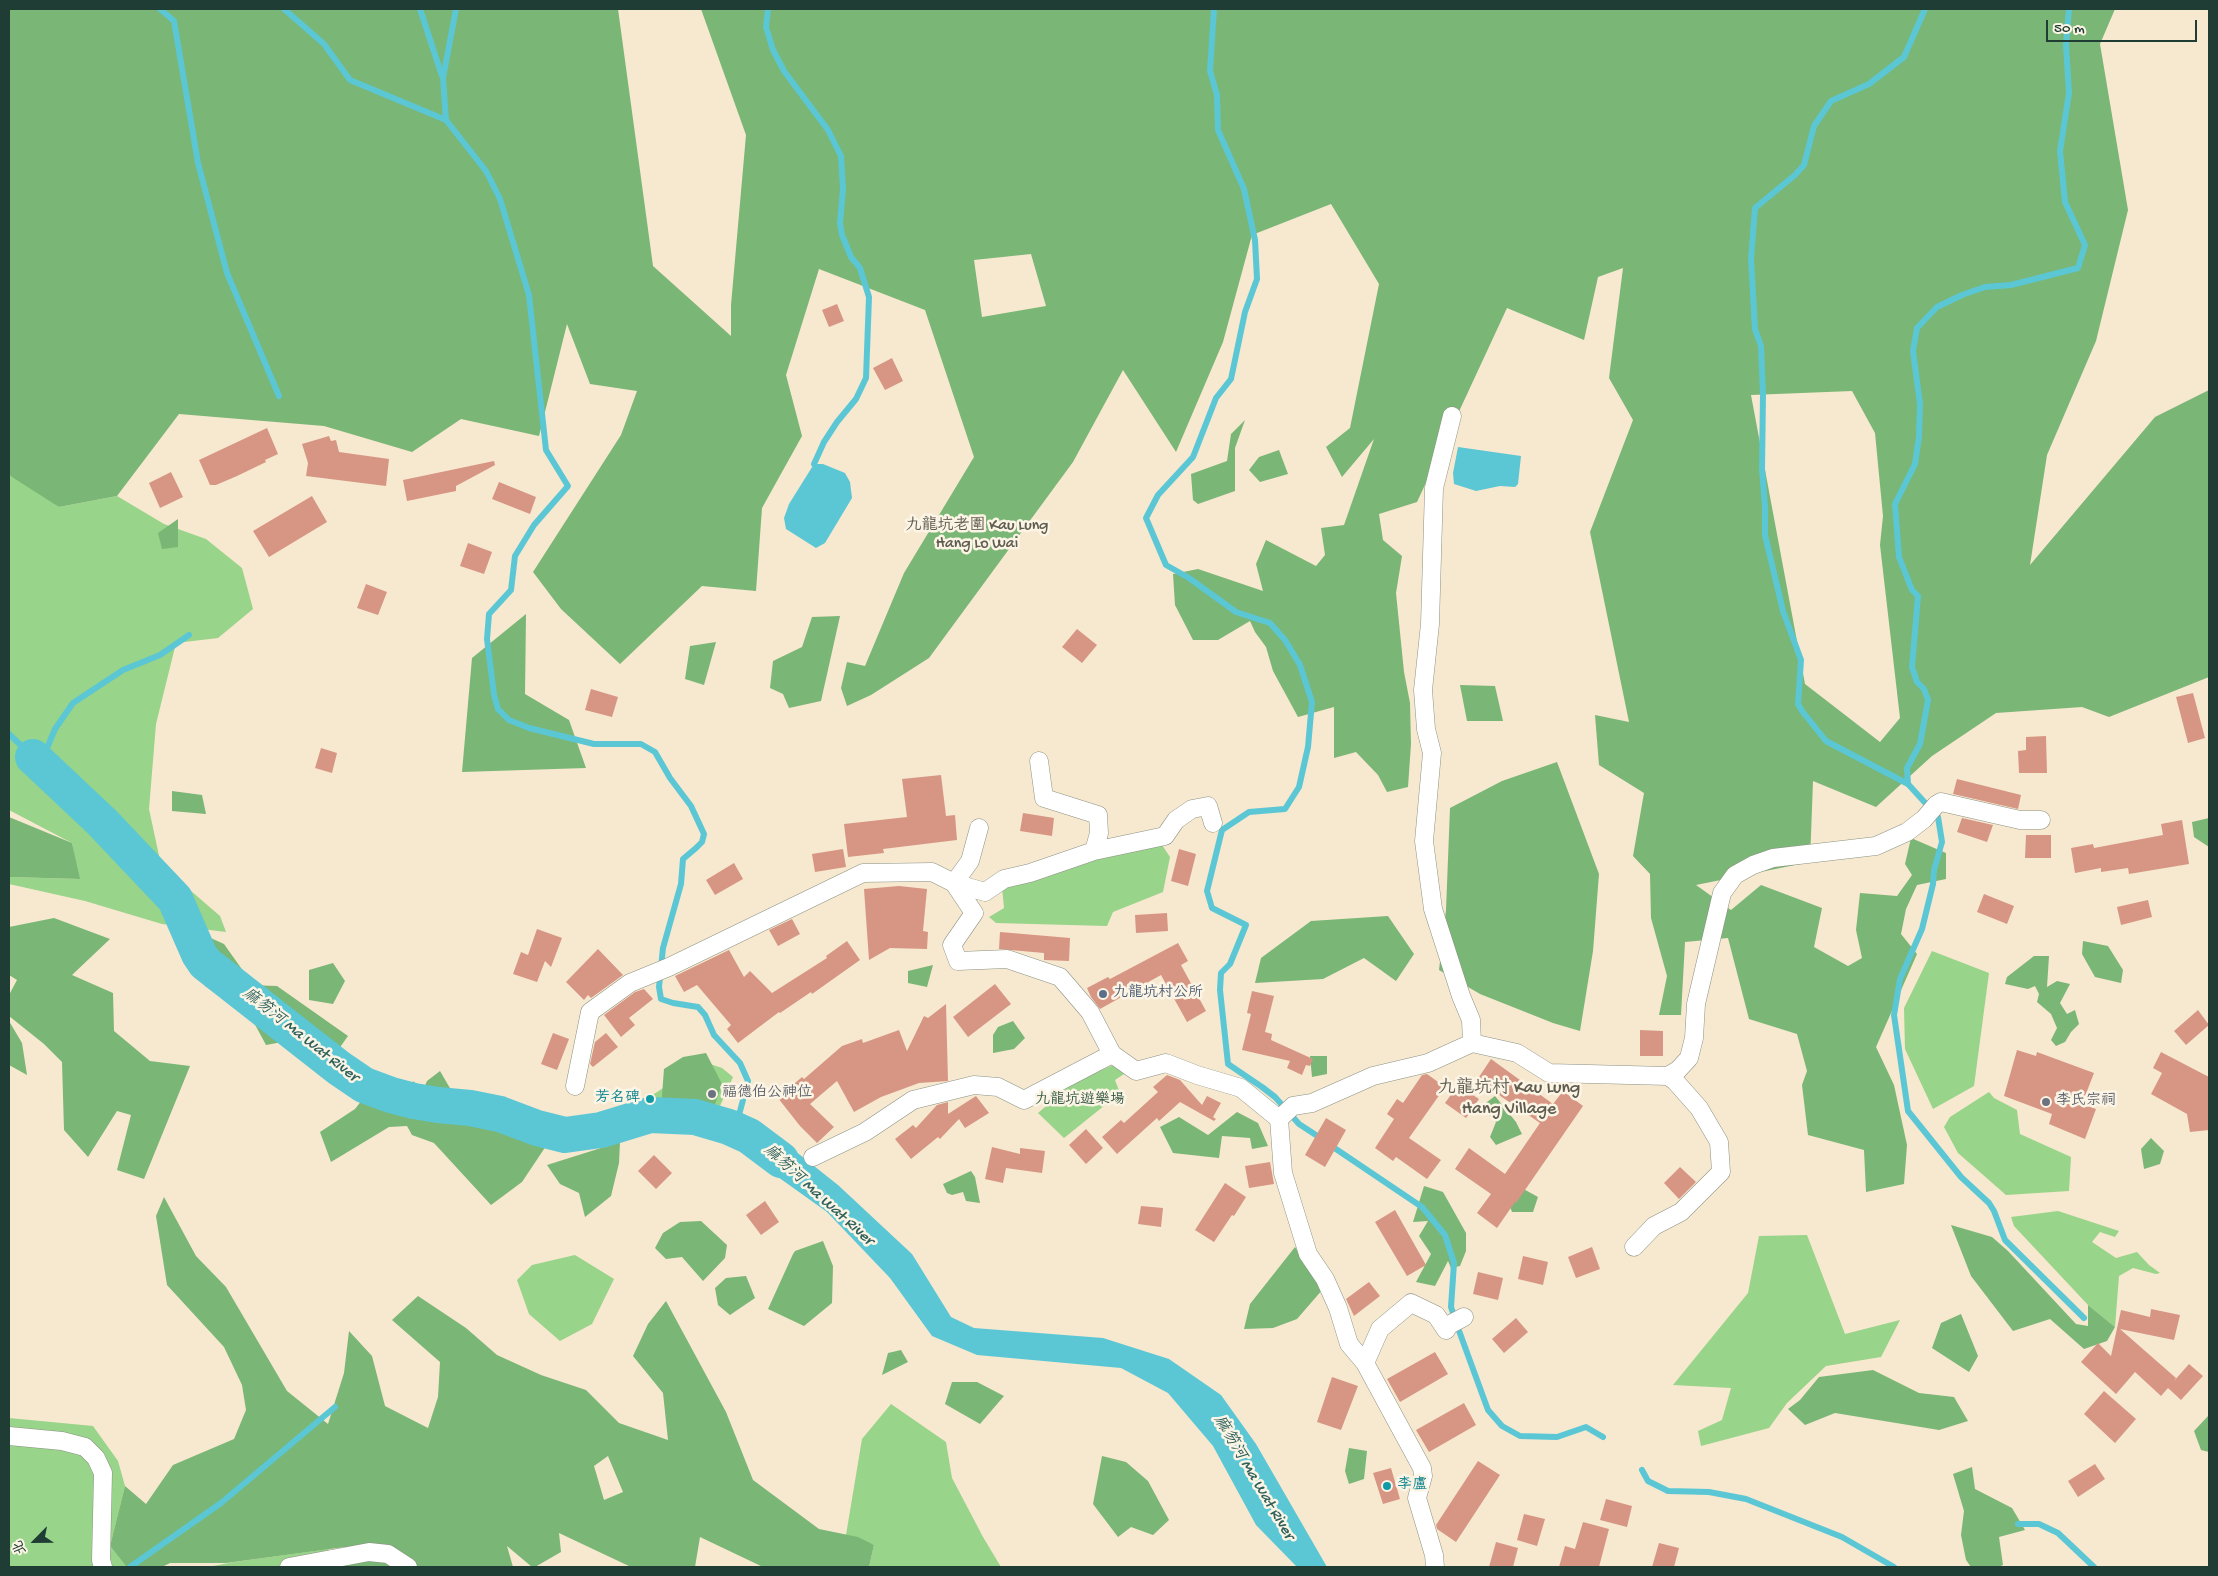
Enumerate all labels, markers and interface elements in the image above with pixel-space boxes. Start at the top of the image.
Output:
scale bar [2048,10,2199,42]
text: 50 m [2054,20,2085,38]
district label: 九龍坑老圍 Kau Lung Hang Lo Wai [906,517,1048,555]
water label: 麻笏河 Ma Wat River [238,985,362,1087]
place label: 九龍坑村公所 [1113,985,1203,1003]
marker: 九龍坑村公所 [1097,988,1109,1000]
district label: 九龍坑村 Kau Lung Hang Village [1438,1078,1580,1120]
place label: 福德伯公神位 [722,1085,812,1103]
marker: 福德伯公神位 [706,1088,718,1100]
place label: 芳名碑 [595,1090,640,1108]
park label: 九龍坑遊樂場 [1035,1092,1125,1110]
marker: 芳名碑 [644,1093,656,1105]
place label: 李氏宗祠 [2056,1093,2116,1111]
marker: 李氏宗祠 [2040,1096,2052,1108]
water label: 麻笏河 Ma Wat River [759,1142,877,1250]
water label: 麻笏河 Ma Wat River [1208,1413,1298,1543]
place label: 李盧 [1397,1477,1427,1495]
marker: 李盧 [1381,1480,1393,1492]
north arrow [10,1516,60,1566]
text: 北 [10,1537,31,1557]

